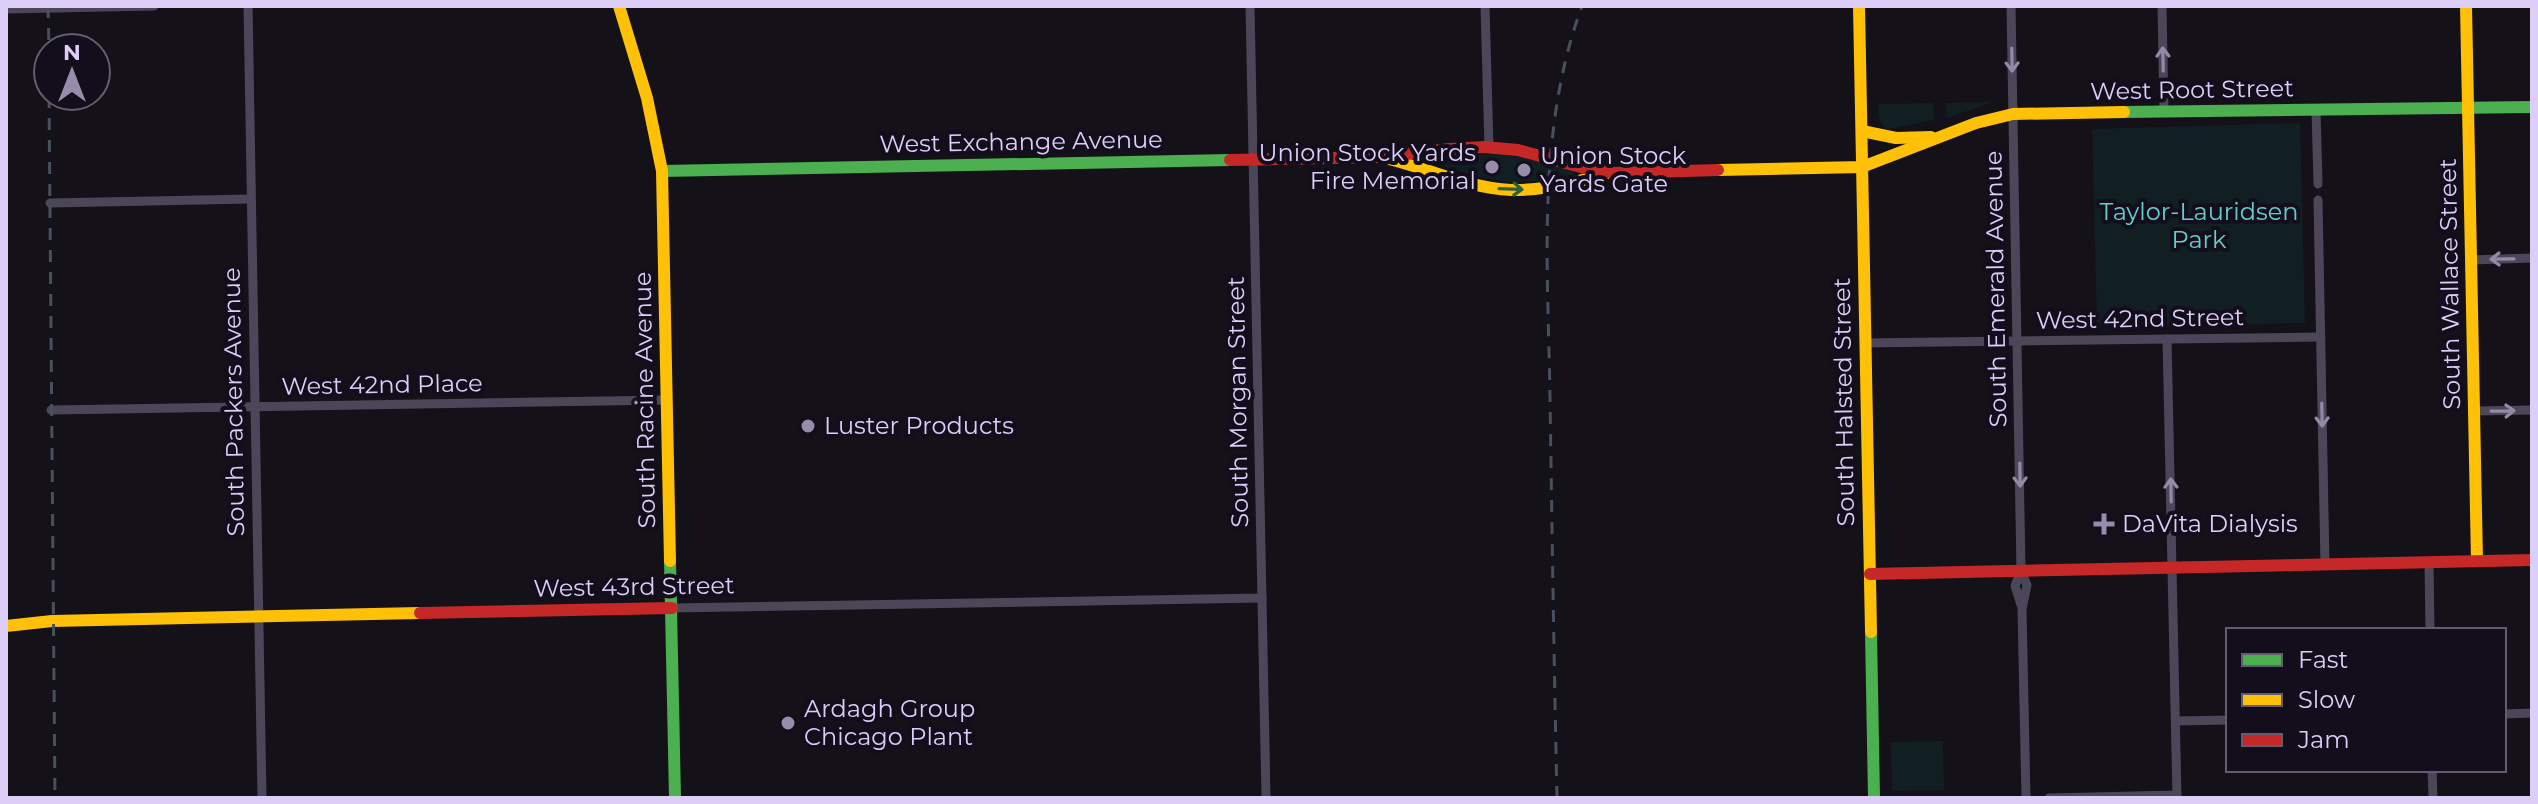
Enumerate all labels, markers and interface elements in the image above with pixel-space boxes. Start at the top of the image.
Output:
north arrow [32,32,112,112]
text: N [63,39,81,66]
one-way arrow [2005,46,2020,73]
one-way arrow [2156,46,2171,73]
street label: West Root Street [2090,73,2294,106]
street label: West Exchange Avenue [879,125,1163,158]
place label: Union Stock Yards Fire Memorial [1259,138,1476,195]
place label: Union Stock Yards Gate [1540,141,1687,198]
street label: South Emerald Avenue [1979,150,2012,428]
marker: Union Stock Yards Fire Memorial [1483,158,1501,176]
street label: South Wallace Street [2433,158,2466,410]
marker: Union Stock Yards Gate [1515,161,1533,179]
one-way arrow [1497,182,1524,197]
park label: Taylor-Lauridsen Park [2100,197,2298,254]
one-way arrow [2489,251,2516,267]
street label: South Packers Avenue [217,267,250,537]
street label: South Racine Avenue [628,271,661,529]
street label: South Morgan Street [1221,276,1254,528]
street label: South Halsted Street [1827,277,1860,527]
street label: West 42nd Street [2036,302,2245,335]
street label: West 42nd Place [281,368,483,401]
one-way arrow [2314,401,2330,428]
one-way arrow [2489,403,2516,418]
place label: Luster Products [824,411,1014,440]
marker: Luster Products [799,417,817,435]
one-way arrow [2012,461,2027,488]
one-way arrow [2163,477,2179,504]
place label: DaVita Dialysis [2122,509,2298,538]
marker: DaVita Dialysis [2093,513,2115,535]
street label: West 43rd Street [533,570,735,603]
legend [2226,628,2506,772]
text: Fast [2298,645,2349,674]
text: Slow [2298,685,2355,714]
place label: Ardagh Group Chicago Plant [804,694,975,751]
marker: Ardagh Group Chicago Plant [779,714,797,732]
text: Jam [2297,725,2350,754]

